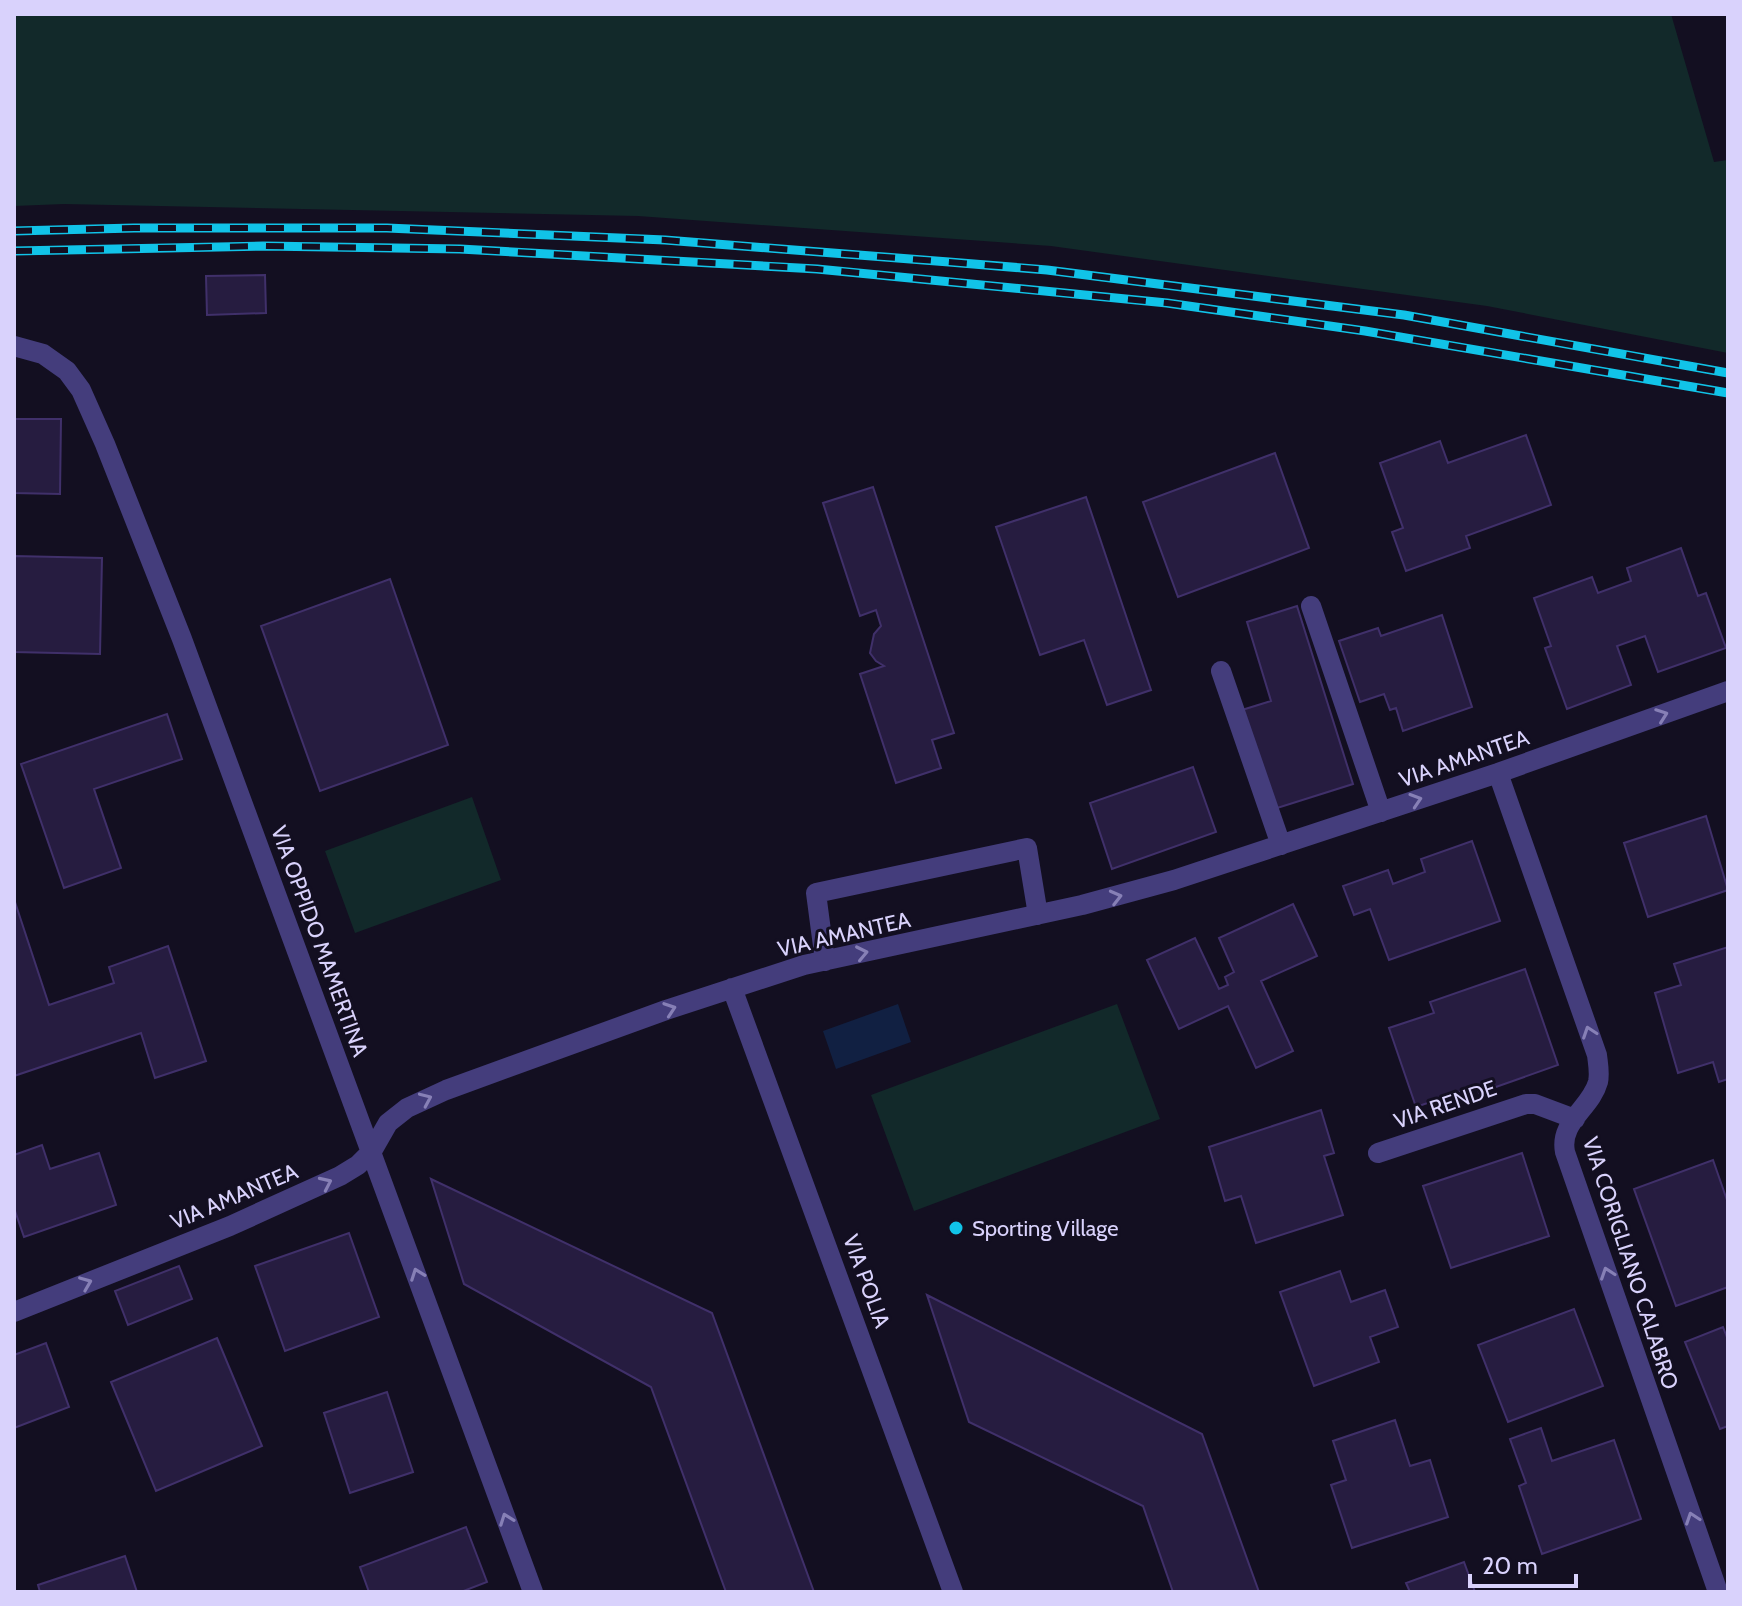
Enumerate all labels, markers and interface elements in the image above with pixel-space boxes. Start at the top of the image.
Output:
one-way arrow [1654,708,1668,725]
street label: VIA AMANTEA [1396,724,1533,793]
one-way arrow [1409,794,1423,810]
street label: VIA OPPIDO MAMERTINA [265,822,374,1061]
one-way arrow [1108,889,1122,906]
street label: VIA AMANTEA [775,906,914,963]
one-way arrow [854,945,868,962]
one-way arrow [662,1002,676,1019]
one-way arrow [1582,1026,1598,1040]
street label: VIA RENDE [1390,1074,1500,1135]
one-way arrow [418,1093,432,1109]
street label: VIA CORIGLIANO CALABRO [1577,1133,1684,1393]
street label: VIA AMANTEA [167,1157,302,1235]
one-way arrow [318,1176,333,1192]
place label: Sporting Village [972,1215,1119,1242]
marker: Sporting Village [947,1219,965,1237]
street label: VIA POLIA [837,1231,896,1332]
one-way arrow [1600,1267,1616,1281]
one-way arrow [410,1268,427,1282]
one-way arrow [78,1276,92,1293]
one-way arrow [1686,1512,1702,1526]
one-way arrow [499,1513,516,1527]
scale bar [1470,1538,1576,1588]
text: 20 m [1482,1551,1538,1580]

